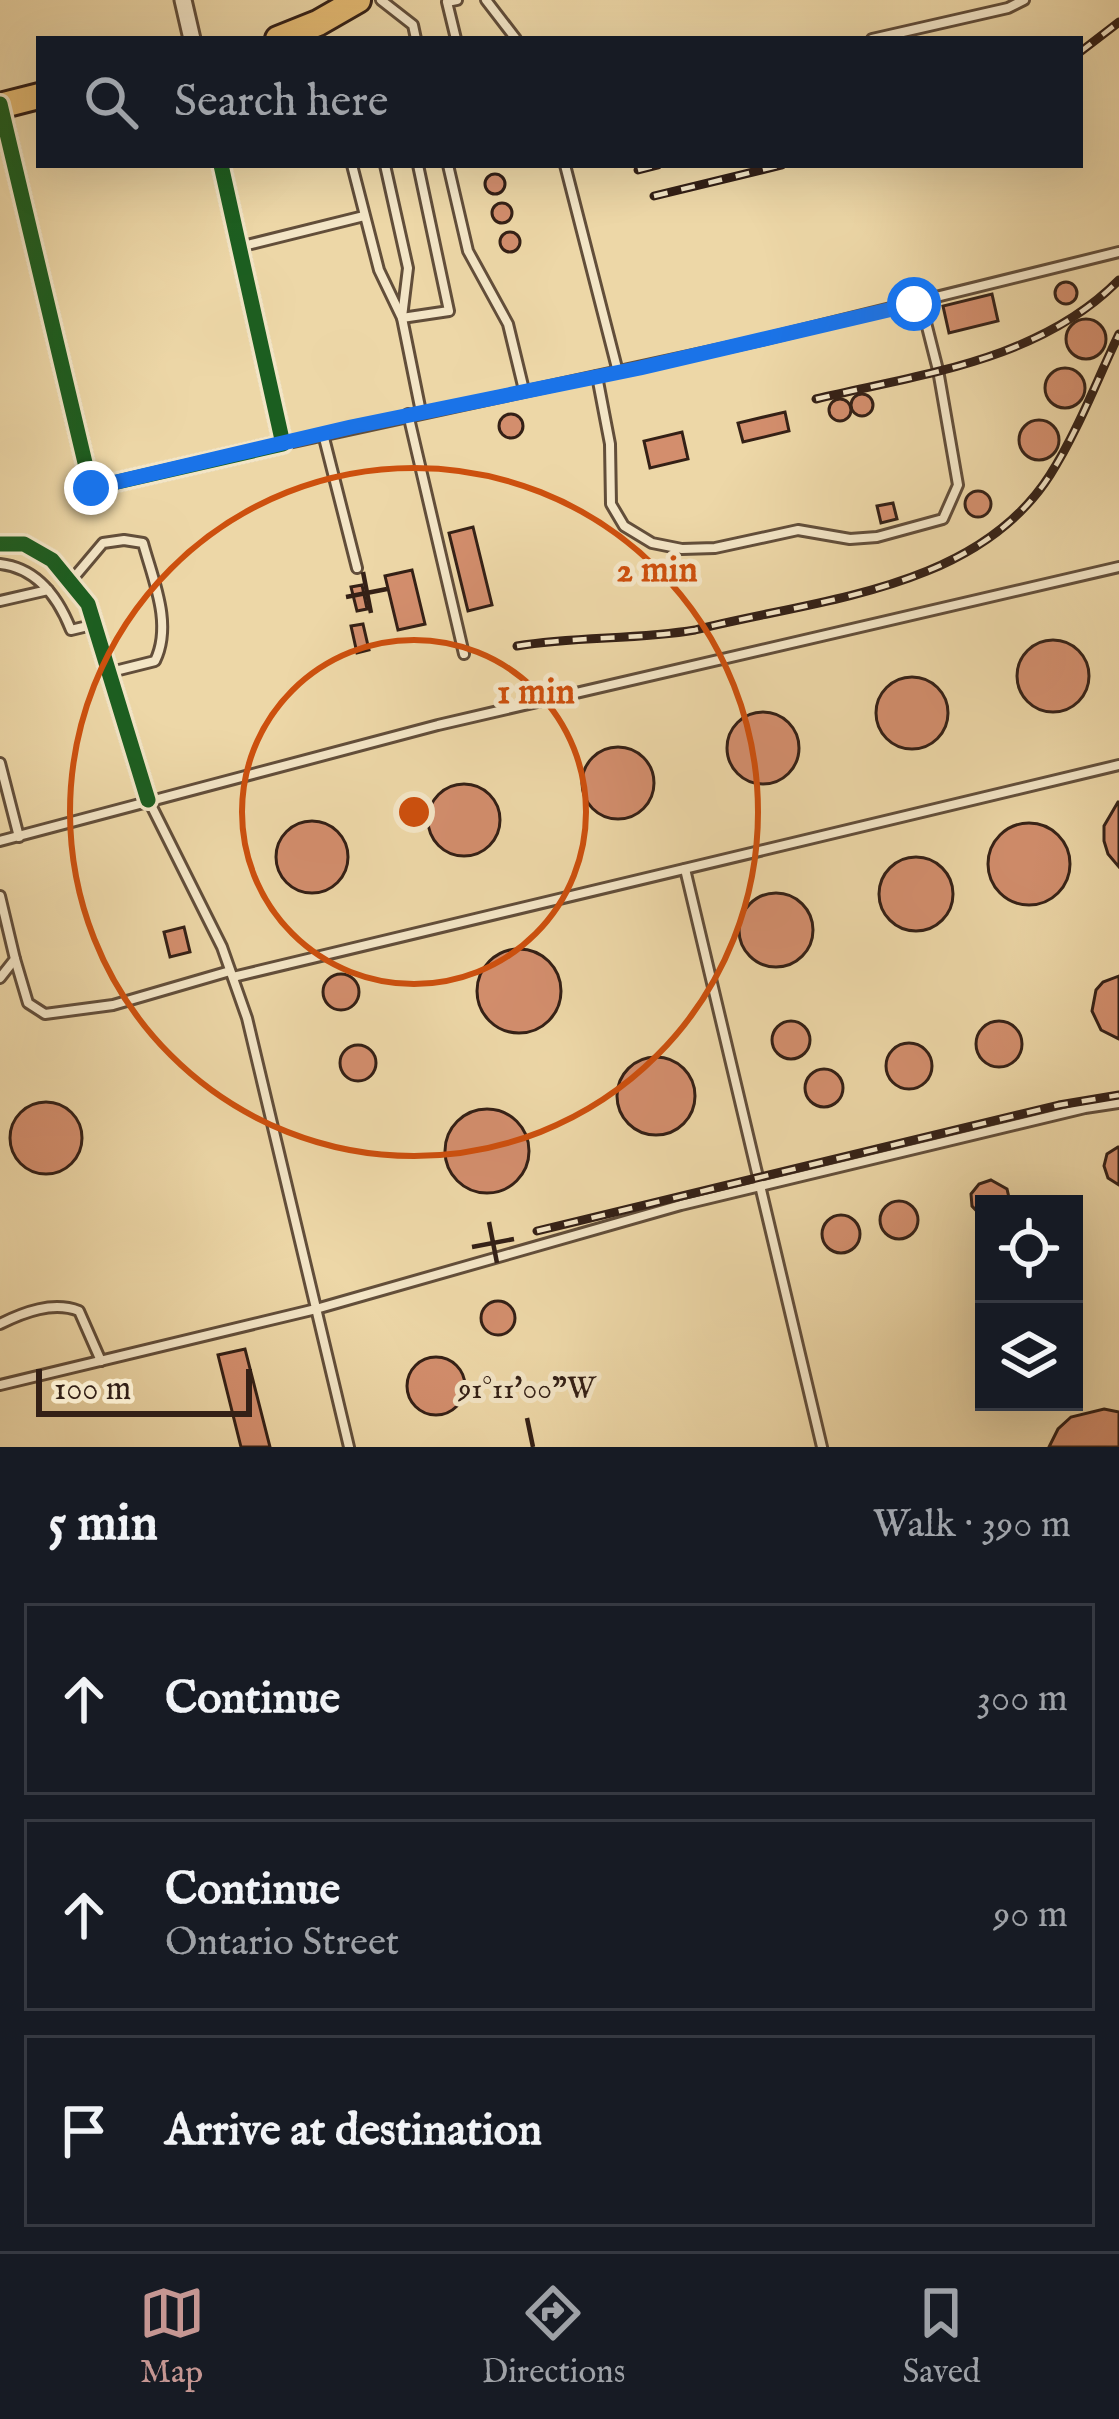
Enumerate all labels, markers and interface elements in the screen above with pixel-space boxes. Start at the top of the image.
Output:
search box [36,36,1083,168]
icon: search [78,69,144,135]
text: Search here [174,74,388,131]
route start [887,277,941,331]
route end [64,461,118,515]
text: 2 min [616,548,698,594]
text: 1 min [497,670,575,716]
centre of rings [393,791,435,833]
map controls [975,1195,1083,1411]
button: locate [975,1195,1083,1303]
button: layers [975,1303,1083,1411]
scale bar [36,1363,252,1416]
text: 100 m [54,1369,131,1411]
text: 91°11'00"W [457,1371,597,1409]
text: 5 min [48,1493,158,1558]
text: Walk · 390 m [873,1501,1071,1550]
icon: ahead [51,1666,117,1732]
text: Continue [165,1671,340,1728]
text: 300 m [976,1675,1068,1724]
text: Continue [165,1862,340,1919]
icon: ahead [51,1882,117,1948]
text: 90 m [993,1891,1068,1940]
text: Ontario Street [165,1919,399,1968]
icon: arrive [51,2098,117,2164]
text: Arrive at destination [165,2103,542,2160]
tab: Map [139,2280,205,2394]
tab: Directions [482,2280,625,2394]
tab: Saved [902,2280,980,2394]

